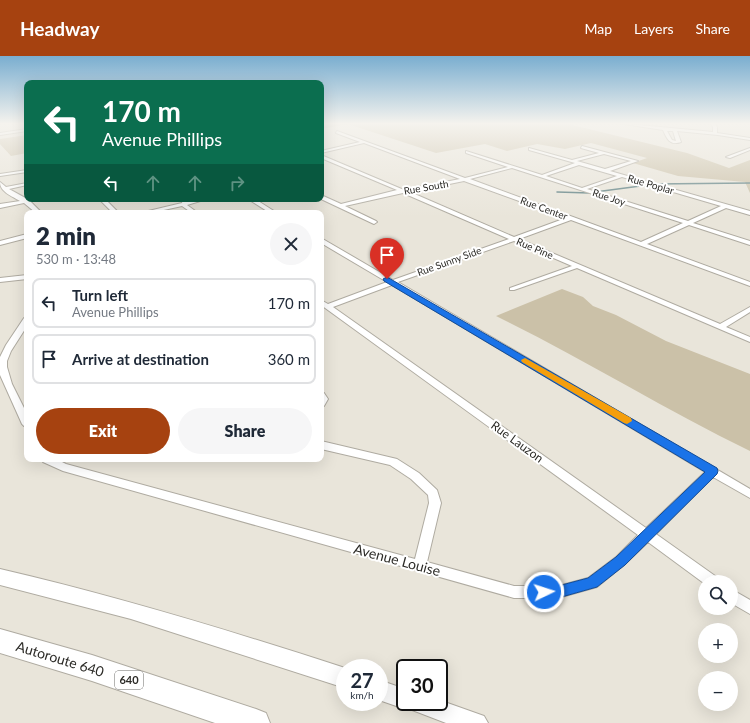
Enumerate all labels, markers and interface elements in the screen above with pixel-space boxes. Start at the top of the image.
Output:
text: Headway [20,17,99,40]
text: Map [584,20,612,37]
text: Layers [634,20,674,37]
text: Share [696,20,730,37]
text: 170 m [102,94,181,128]
icon: left [36,96,88,148]
text: Avenue Phillips [102,128,222,150]
icon: left [100,172,122,194]
icon: ahead [142,172,164,194]
icon: ahead [184,172,206,194]
icon: right [226,172,248,194]
street label: Rue Poplar [627,172,676,196]
street label: Rue South [403,177,449,197]
street label: Rue Joy [591,186,628,208]
street label: Rue Center [519,194,570,222]
text: 2 min [36,221,96,250]
button: close [270,223,312,265]
street label: Rue Pine [515,235,555,261]
pin [370,238,404,279]
icon: arrive [376,244,398,266]
street label: Rue Sunny Side [415,244,483,278]
text: 530 m · 13:48 [36,251,116,267]
text: Turn left [72,286,128,304]
icon: left [38,292,60,314]
text: 170 m [268,294,310,312]
text: Avenue Phillips [72,304,159,320]
icon: arrive [38,348,60,370]
text: Arrive at destination [72,350,209,368]
text: 360 m [268,350,310,368]
button: Exit [36,408,170,454]
button: Share [178,408,312,454]
street label: Rue Lauzon [488,418,546,466]
street label: Avenue Louise [352,540,442,579]
position arrow [523,571,565,613]
map controls [698,575,738,711]
button: search [698,575,738,615]
button: + [698,623,738,663]
street label: Autoroute 640 [14,637,106,680]
speed limit sign: 30 [396,659,448,711]
text: 27 [350,668,374,692]
road number: 640 [115,671,143,689]
button: − [698,671,738,711]
text: km/h [350,689,374,701]

